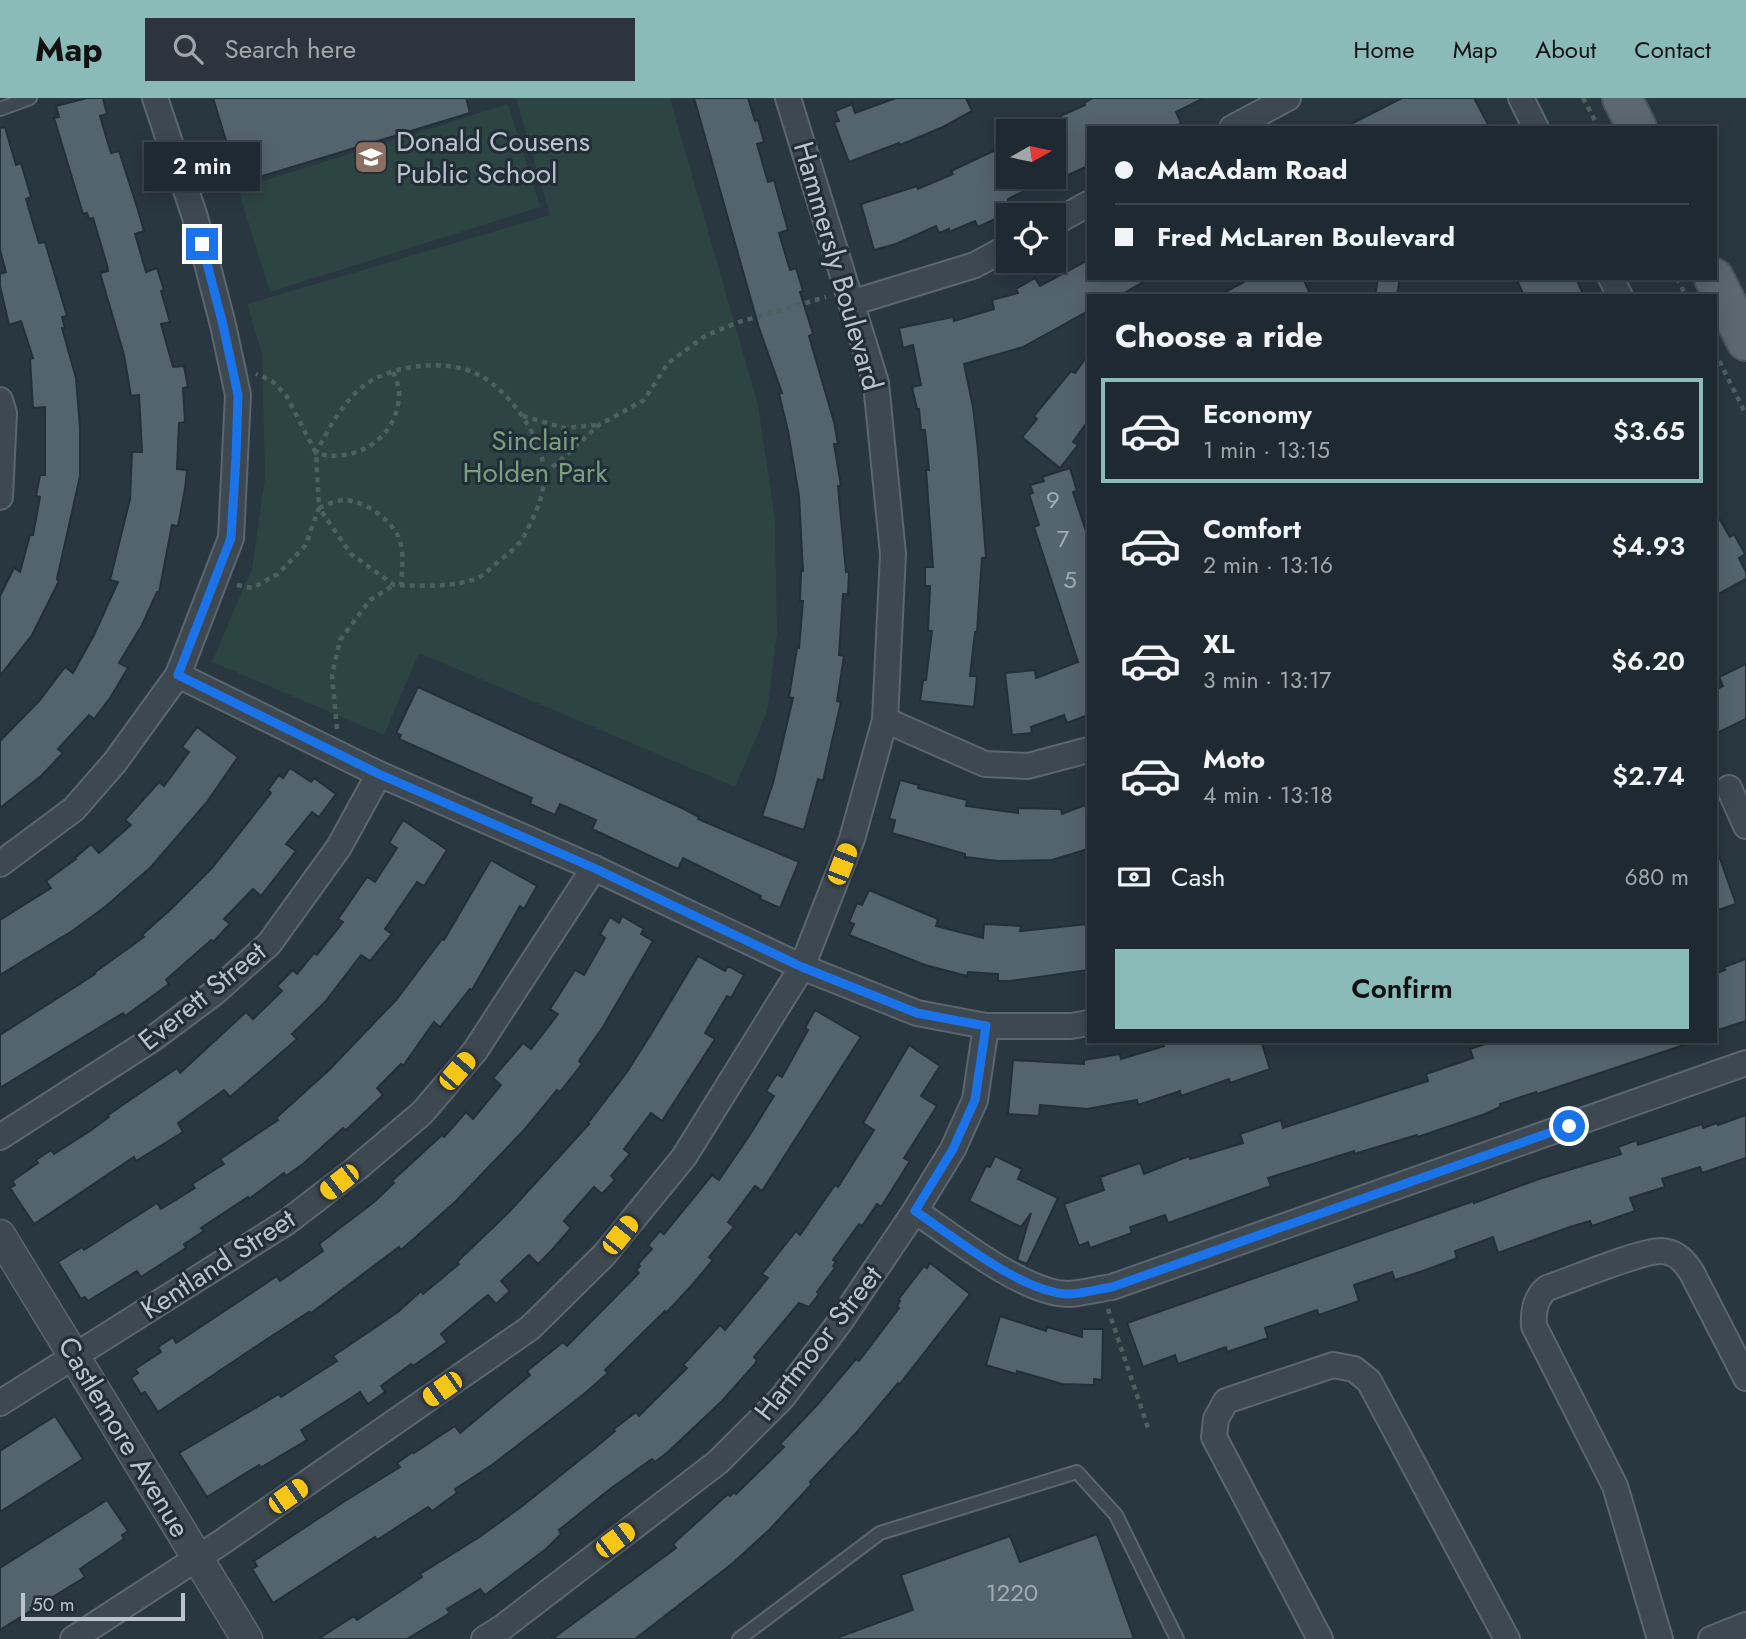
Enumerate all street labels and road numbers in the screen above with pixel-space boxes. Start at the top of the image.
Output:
street label: Hammersly Boulevard [783,137,893,395]
street label: Everett Street [129,931,275,1060]
street label: Kentland Street [133,1199,303,1329]
street label: Hartmoor Street [744,1256,892,1429]
street label: Castlemore Avenue [48,1329,200,1545]

